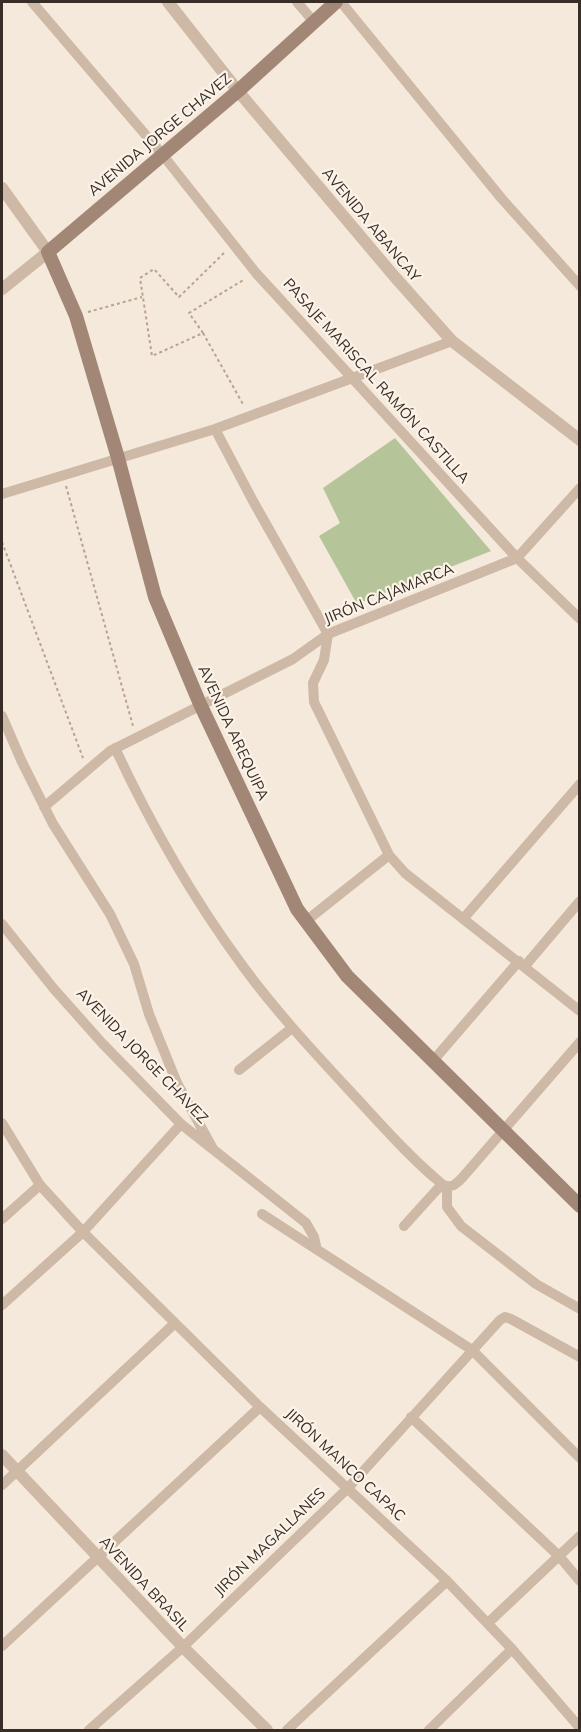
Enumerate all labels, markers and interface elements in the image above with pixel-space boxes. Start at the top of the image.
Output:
street label: AVENIDA JORGE CHAVEZ [85,70,235,200]
street label: AVENIDA ABANCAY [318,164,424,286]
street label: PASAJE MARISCAL RAMÓN CASTILLA [279,275,473,487]
street label: JIRÓN CAJAMARCA [322,560,456,628]
street label: AVENIDA AREQUIPA [194,663,272,803]
street label: AVENIDA JORGE CHAVEZ [73,985,211,1127]
street label: JIRÓN MANCO CAPAC [281,1405,409,1525]
street label: JIRÓN MAGALLANES [211,1484,329,1600]
street label: AVENIDA BRASIL [95,1533,193,1635]

